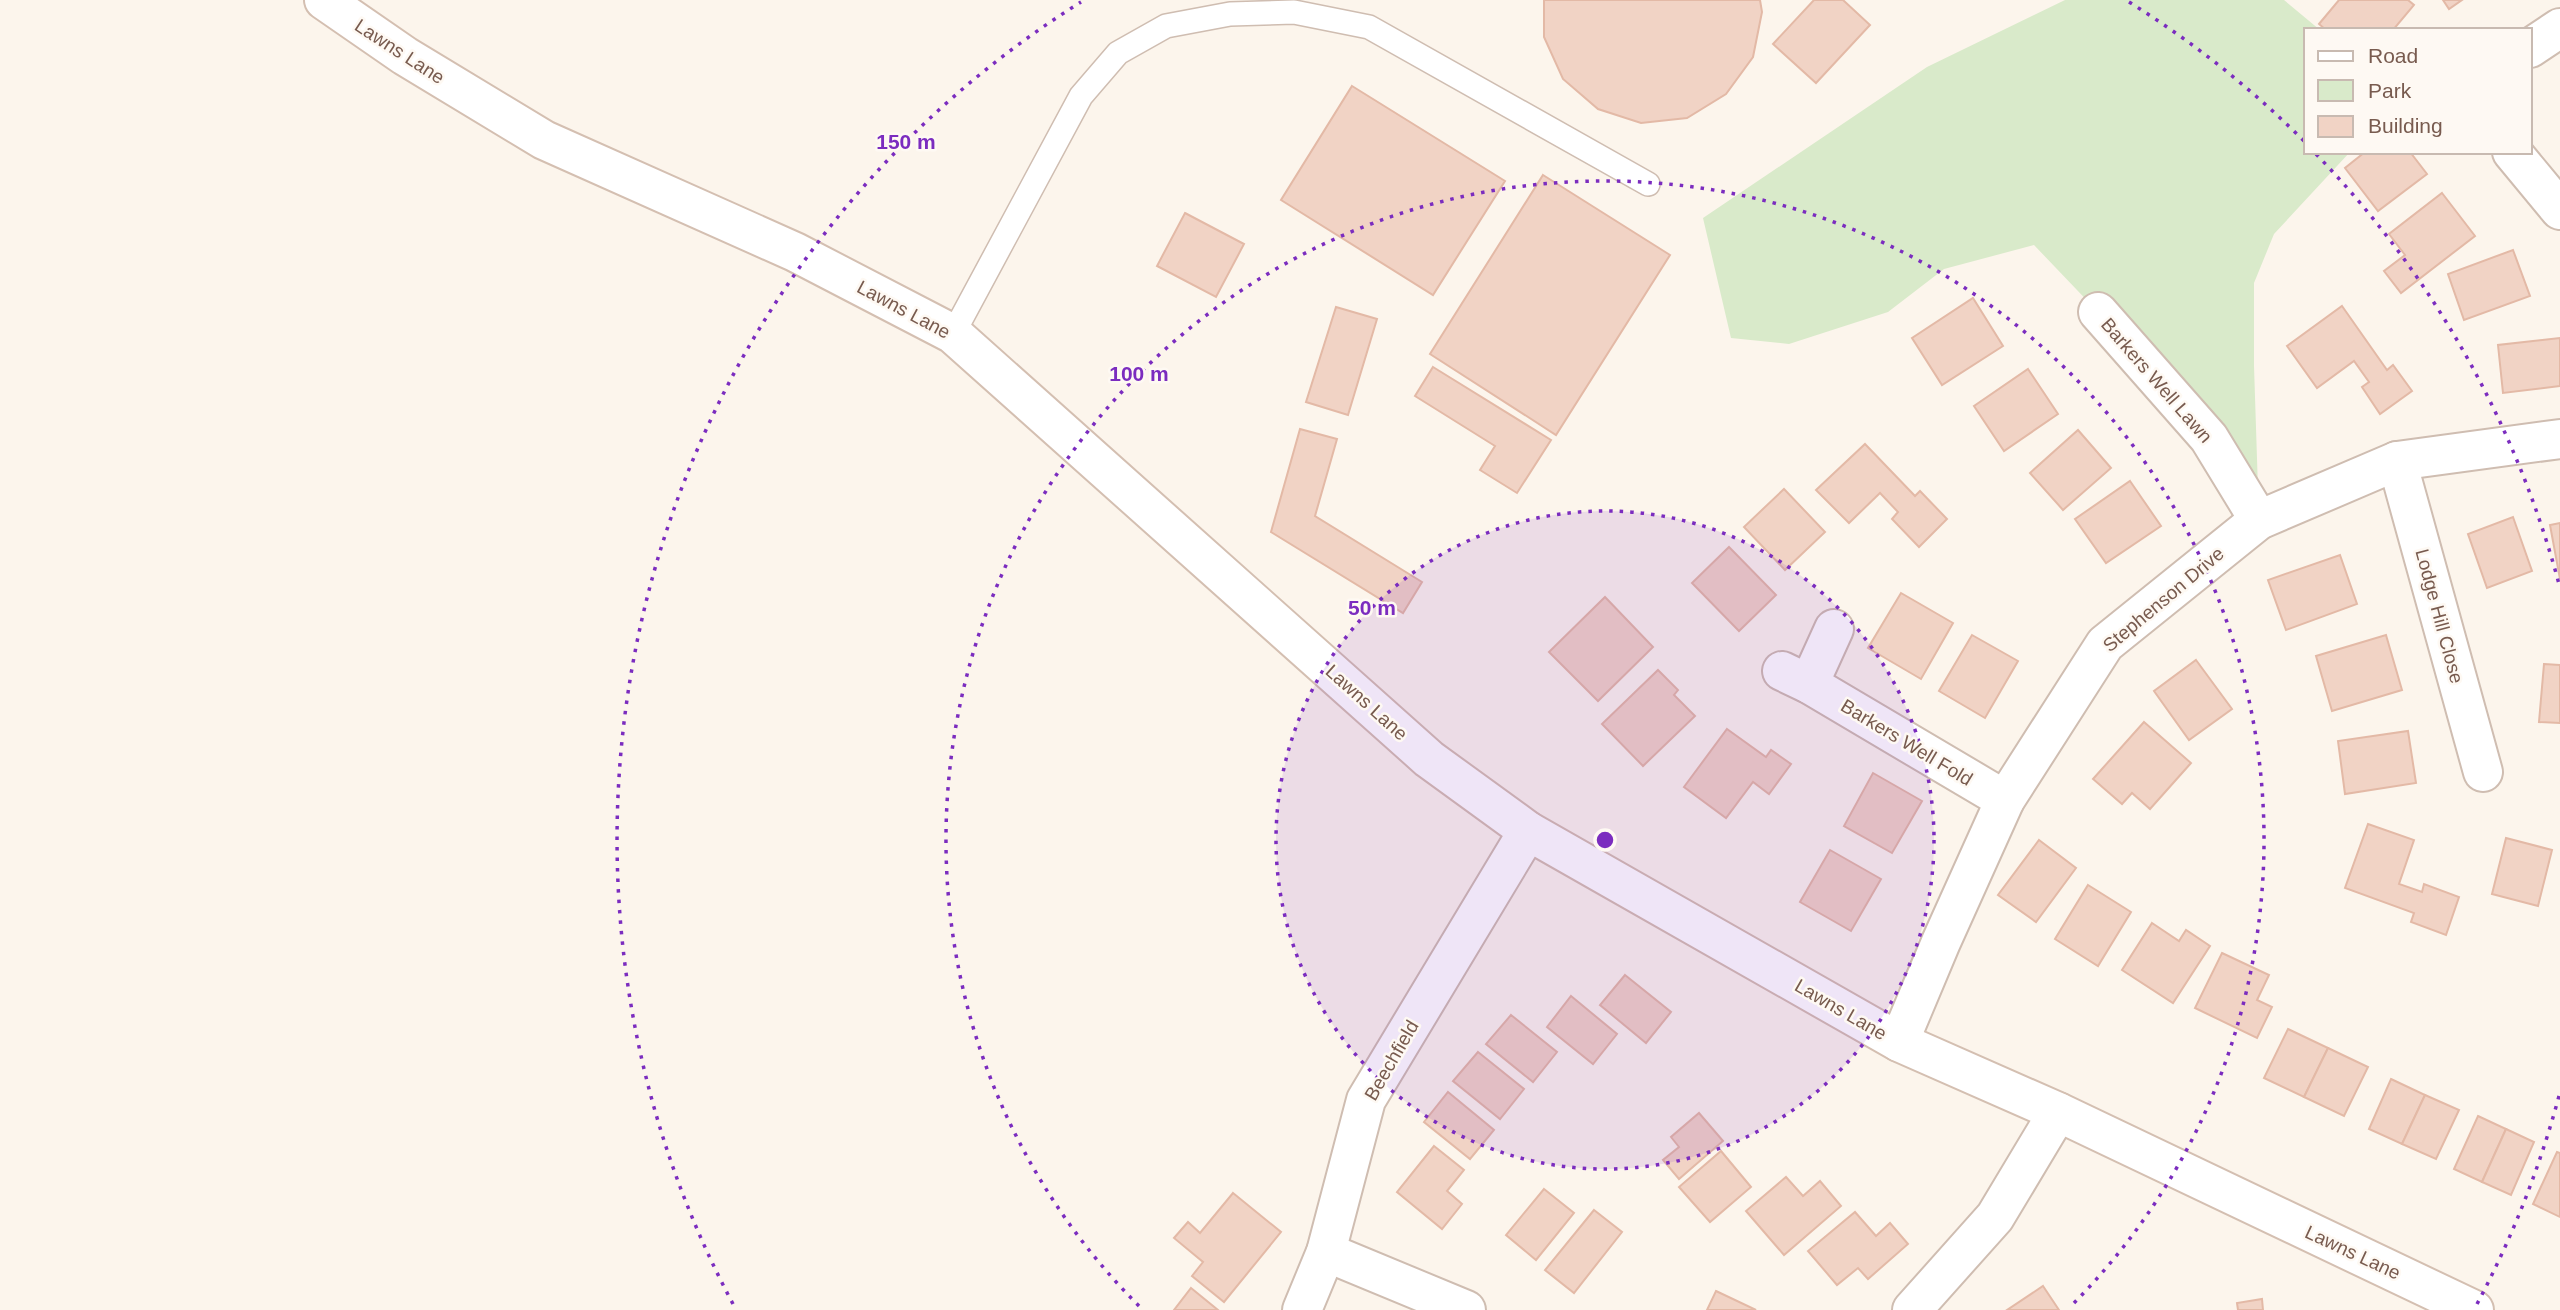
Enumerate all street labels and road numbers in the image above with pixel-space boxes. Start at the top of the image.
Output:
street label: Lawns Lane [351,15,448,88]
street label: Lawns Lane [854,276,954,343]
street label: Barkers Well Lawn [2097,314,2216,447]
street label: Stephenson Drive [2099,543,2228,656]
street label: Lodge Hill Close [2411,547,2468,686]
street label: Lawns Lane [1322,660,1412,744]
street label: Barkers Well Fold [1837,695,1976,790]
street label: Lawns Lane [1791,975,1890,1044]
street label: Beechfield [1360,1017,1423,1104]
street label: Lawns Lane [2302,1221,2404,1284]

